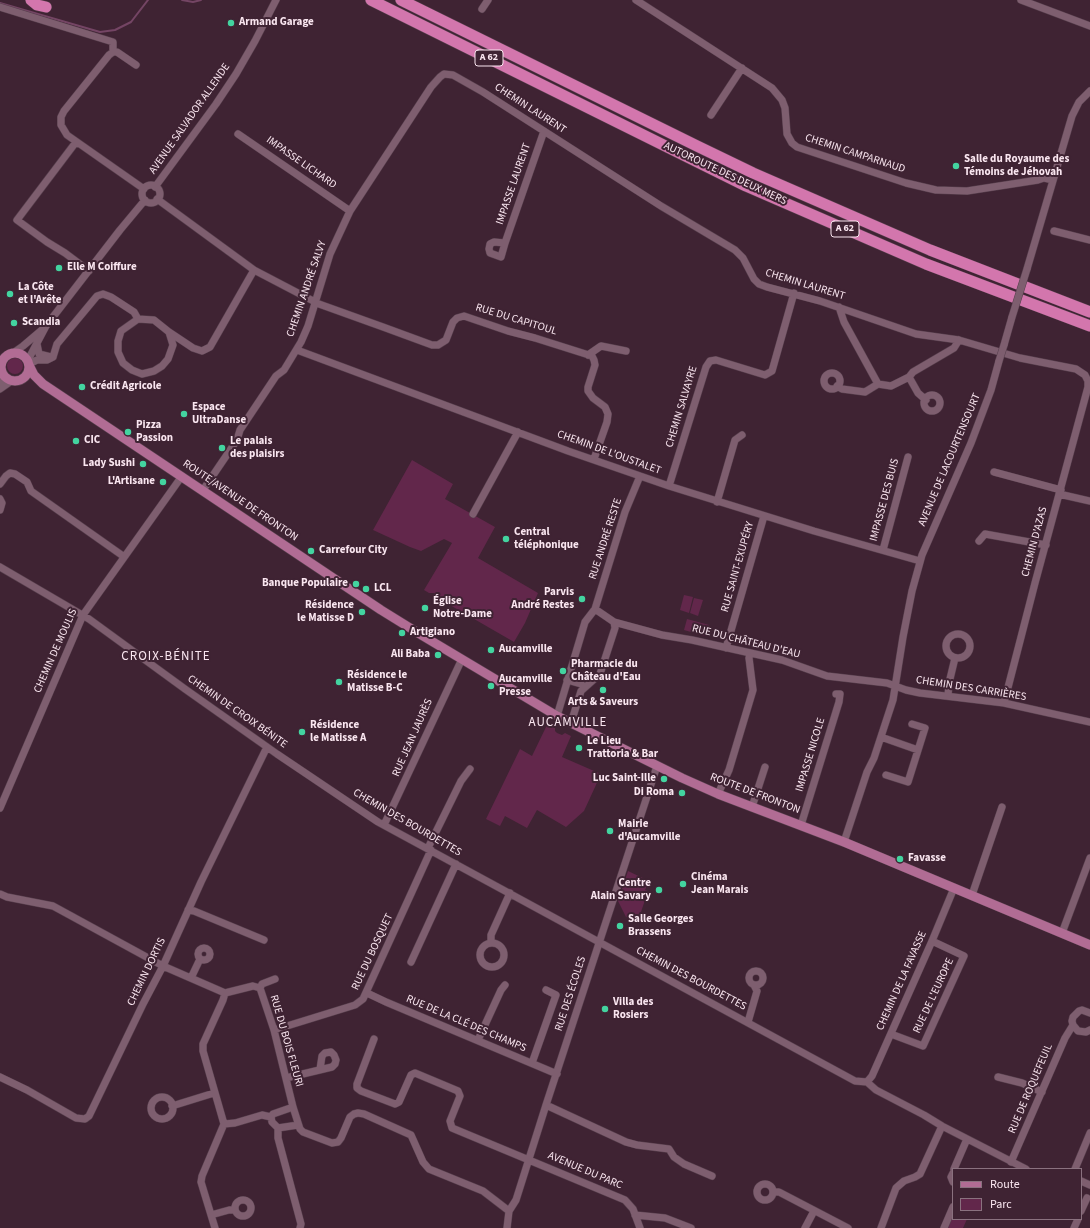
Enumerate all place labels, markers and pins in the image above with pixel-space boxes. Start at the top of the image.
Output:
place label: Armand Garage [239,16,314,30]
marker: Armand Garage [226,18,236,28]
place label: Salle du Royaume des Témoins de Jéhovah [964,153,1069,179]
marker: Salle du Royaume des Témoins de Jéhovah [951,161,961,171]
place label: Elle M Coiffure [67,261,137,275]
marker: Elle M Coiffure [54,263,64,273]
place label: La Côte et l'Arête [18,281,62,307]
marker: La Côte et l'Arête [5,289,15,299]
place label: Scandia [22,316,60,330]
marker: Scandia [9,318,19,328]
place label: Crédit Agricole [90,380,162,394]
marker: Crédit Agricole [77,382,87,392]
place label: Espace UltraDanse [192,401,246,427]
marker: Espace UltraDanse [179,409,189,419]
place label: Pizza Passion [136,419,173,445]
marker: Pizza Passion [123,427,133,437]
place label: CIC [84,434,100,448]
place label: Le palais des plaisirs [230,435,284,461]
marker: CIC [71,436,81,446]
marker: Le palais des plaisirs [217,443,227,453]
place label: Lady Sushi [83,457,135,471]
marker: Lady Sushi [138,459,148,469]
place label: L'Artisane [108,475,155,489]
marker: L'Artisane [158,477,168,487]
place label: Central téléphonique [514,526,579,552]
marker: Central téléphonique [501,534,511,544]
place label: Carrefour City [319,544,387,558]
marker: Carrefour City [306,546,316,556]
place label: Banque Populaire [262,577,348,591]
marker: Banque Populaire [351,579,361,589]
place label: LCL [374,582,391,596]
marker: LCL [361,584,371,594]
place label: Parvis André Restes [511,586,574,612]
marker: Parvis André Restes [577,594,587,604]
place label: Église Notre-Dame [433,595,492,621]
place label: Résidence le Matisse D [297,599,354,625]
marker: Église Notre-Dame [420,603,430,613]
marker: Résidence le Matisse D [357,607,367,617]
place label: Artigiano [410,626,455,640]
marker: Artigiano [397,628,407,638]
place label: Aucamville [499,643,553,657]
marker: Aucamville [486,645,496,655]
place label: Ali Baba [391,648,430,662]
marker: Ali Baba [433,650,443,660]
place label: Pharmacie du Château d'Eau [571,658,641,684]
marker: Pharmacie du Château d'Eau [558,666,568,676]
place label: Résidence le Matisse B-C [347,669,407,695]
place label: Aucamville Presse [499,673,553,699]
marker: Résidence le Matisse B-C [334,677,344,687]
marker: Aucamville Presse [486,681,496,691]
marker: Arts & Saveurs [598,685,608,695]
place label: Arts & Saveurs [568,696,638,710]
place label: Résidence le Matisse A [310,719,366,745]
marker: Résidence le Matisse A [297,727,307,737]
place label: Le Lieu Trattoria & Bar [587,735,658,761]
marker: Le Lieu Trattoria & Bar [574,743,584,753]
place label: Luc Saint-Ille [593,772,656,786]
marker: Luc Saint-Ille [659,774,669,784]
place label: Di Roma [634,786,674,800]
marker: Di Roma [677,788,687,798]
place label: Mairie d'Aucamville [618,818,680,844]
marker: Mairie d'Aucamville [605,826,615,836]
place label: Favasse [908,852,946,866]
marker: Favasse [895,854,905,864]
place label: Cinéma Jean Marais [691,871,748,897]
place label: Centre Alain Savary [591,877,651,903]
marker: Cinéma Jean Marais [678,879,688,889]
marker: Centre Alain Savary [654,885,664,895]
place label: Salle Georges Brassens [628,913,693,939]
marker: Salle Georges Brassens [615,921,625,931]
place label: Villa des Rosiers [613,996,653,1022]
marker: Villa des Rosiers [600,1004,610,1014]

